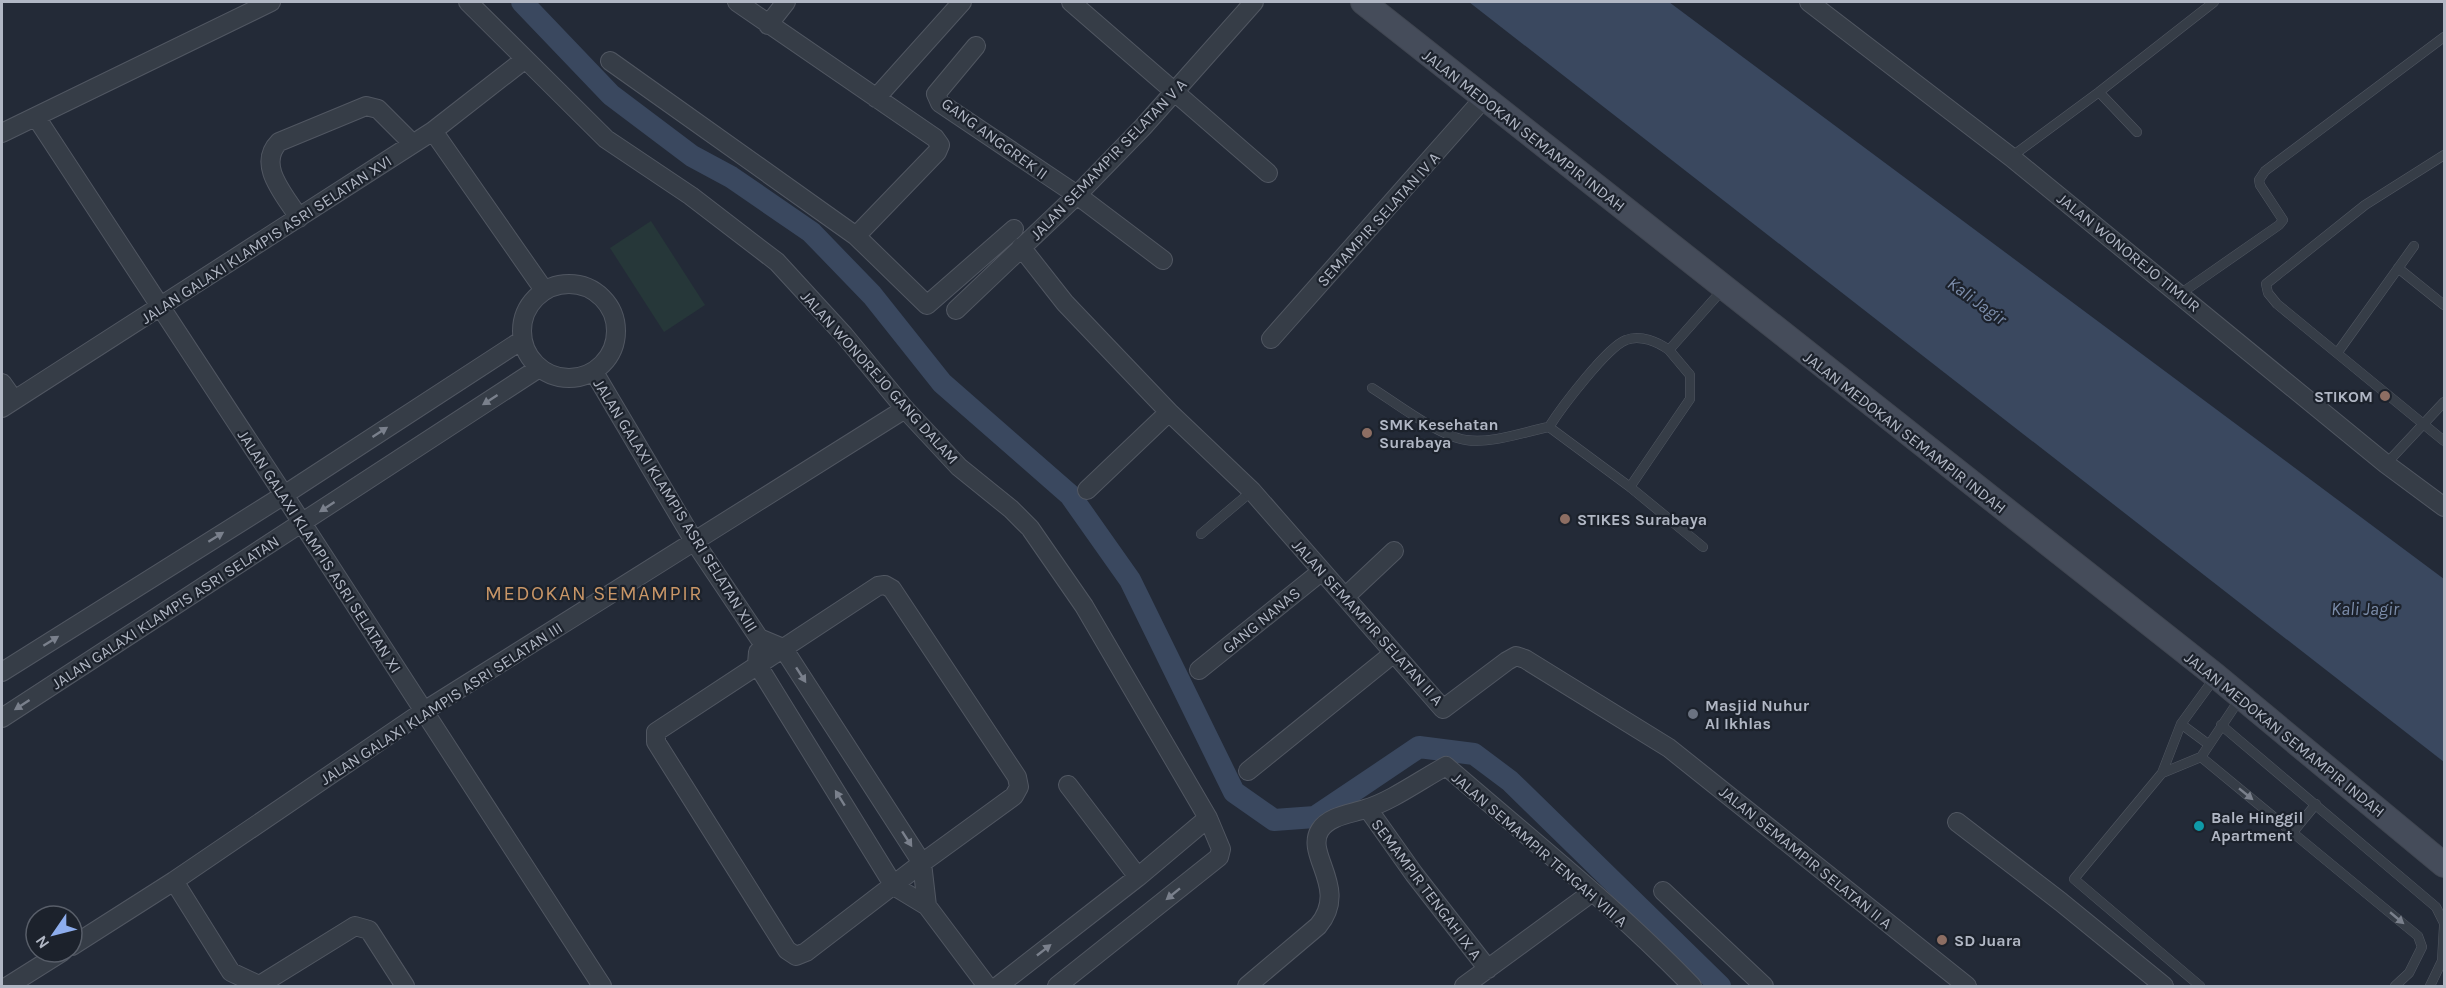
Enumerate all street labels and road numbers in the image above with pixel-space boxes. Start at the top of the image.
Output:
street label: JALAN MEDOKAN SEMAMPIR INDAH [1419,45,1629,215]
street label: JALAN SEMAMPIR SELATAN V A [1026,75,1191,244]
street label: GANG ANGGREK II [938,94,1051,183]
street label: SEMAMPIR SELATAN IV A [1313,148,1444,290]
street label: JALAN GALAXI KLAMPIS ASRI SELATAN XVI [137,151,395,328]
street label: JALAN WONOREJO TIMUR [2053,189,2204,316]
street label: JALAN WONOREJO GANG DALAM [797,287,963,468]
street label: JALAN MEDOKAN SEMAMPIR INDAH [1800,347,2010,517]
street label: JALAN GALAXI KLAMPIS ASRI SELATAN XIII [589,375,762,635]
street label: JALAN GALAXI KLAMPIS ASRI SELATAN XI [234,426,405,676]
street label: JALAN GALAXI KLAMPIS ASRI SELATAN [48,532,283,693]
street label: JALAN SEMAMPIR SELATAN II A [1288,535,1447,709]
street label: GANG NANAS [1219,583,1304,658]
street label: JALAN GALAXI KLAMPIS ASRI SELATAN III [317,618,566,789]
street label: JALAN MEDOKAN SEMAMPIR INDAH [2181,648,2389,821]
street label: JALAN SEMAMPIR TENGAH VIII A [1448,768,1631,931]
street label: JALAN SEMAMPIR SELATAN II A [1715,782,1896,933]
street label: SEMAMPIR TENGAH IX A [1367,815,1486,964]

